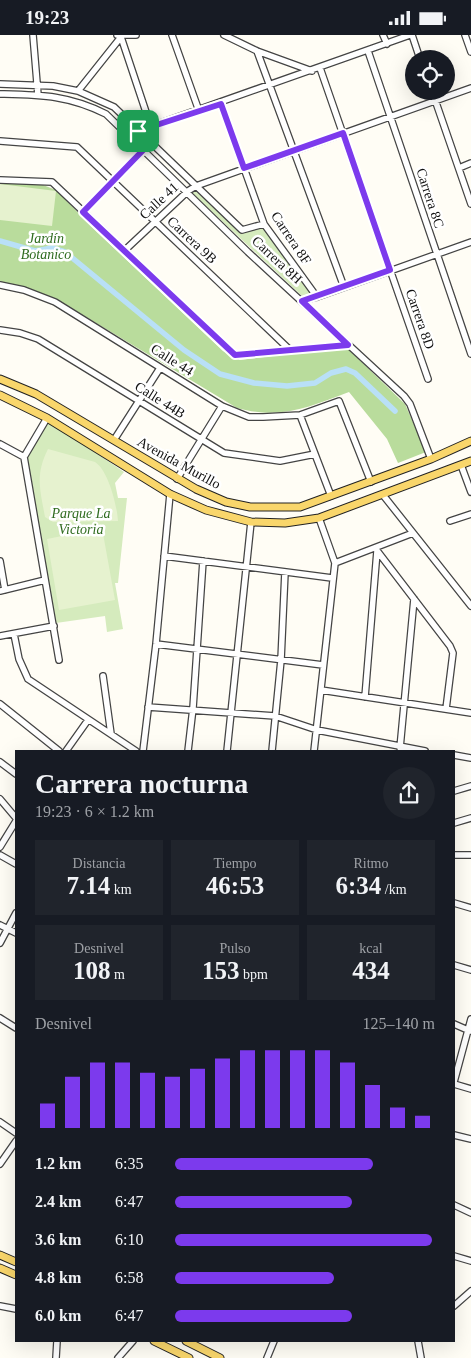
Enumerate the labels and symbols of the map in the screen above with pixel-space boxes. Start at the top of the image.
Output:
pin [117,110,159,152]
street label: Carrera 8C [413,166,447,230]
street label: Calle 41 [137,179,181,223]
street label: Carrera 8F [268,209,314,267]
street label: Carrera 9B [164,213,220,267]
park label: Jardín Botanico [21,231,71,262]
street label: Carrera 8H [249,233,305,287]
street label: Carrera 8D [403,287,437,351]
street label: Calle 44 [148,341,196,379]
street label: Calle 44B [132,379,188,421]
street label: Avenida Murillo [135,434,223,492]
park label: Parque La Victoria [51,506,110,537]

